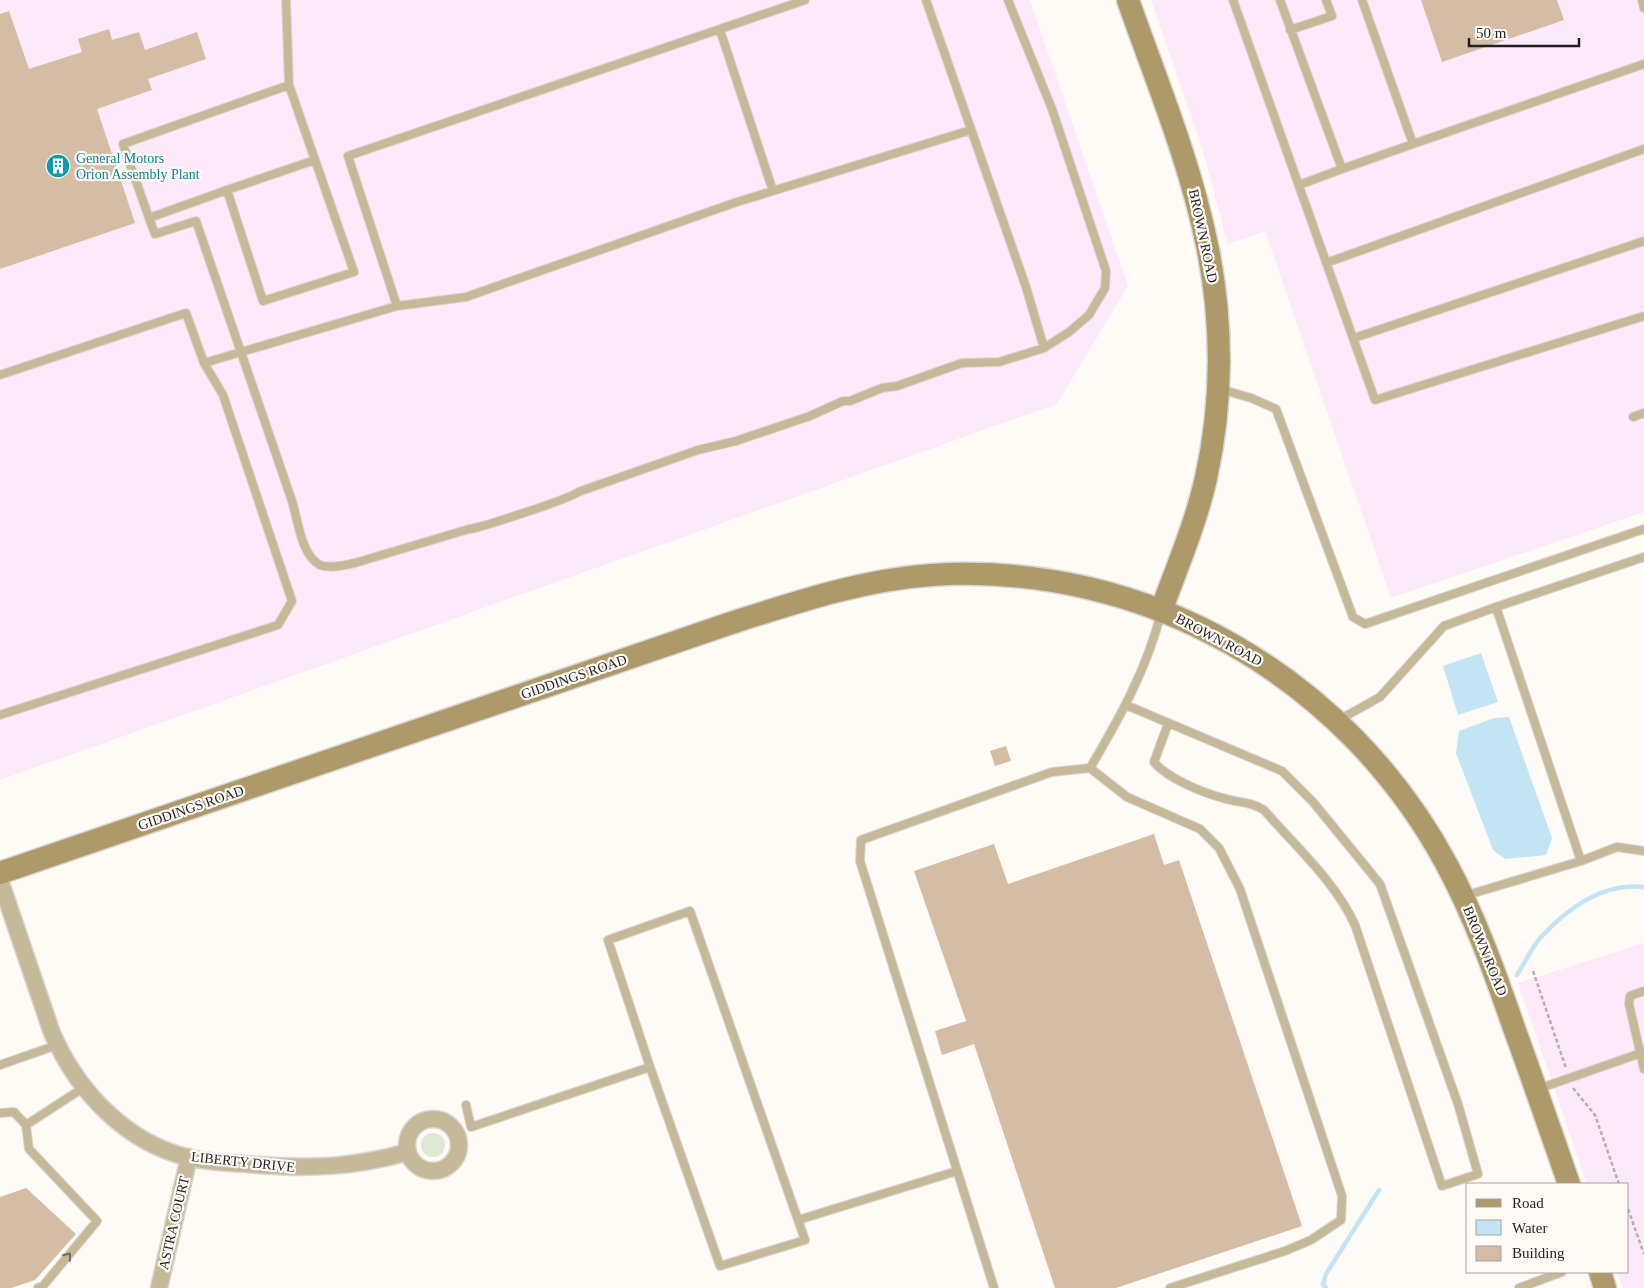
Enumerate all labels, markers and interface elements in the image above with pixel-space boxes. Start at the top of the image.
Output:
scale bar [1469,15,1579,47]
text: 50 m [1476,25,1507,41]
place label: General Motors Orion Assembly Plant [76,151,200,182]
building icon: General Motors Orion Assembly Plant [45,153,71,179]
street label: BROWN ROAD [1186,188,1220,284]
street label: BROWN ROAD [1173,611,1265,669]
street label: GIDDINGS ROAD [519,652,629,702]
street label: GIDDINGS ROAD [136,783,246,833]
street label: BROWN ROAD [1460,904,1510,998]
street label: LIBERTY DRIVE [190,1149,296,1175]
street label: ASTRA COURT [156,1174,192,1271]
legend [1466,1183,1629,1273]
text: Road [1512,1195,1544,1211]
text: Water [1512,1220,1547,1236]
text: Building [1512,1245,1565,1261]
one-way arrow [63,1253,71,1262]

